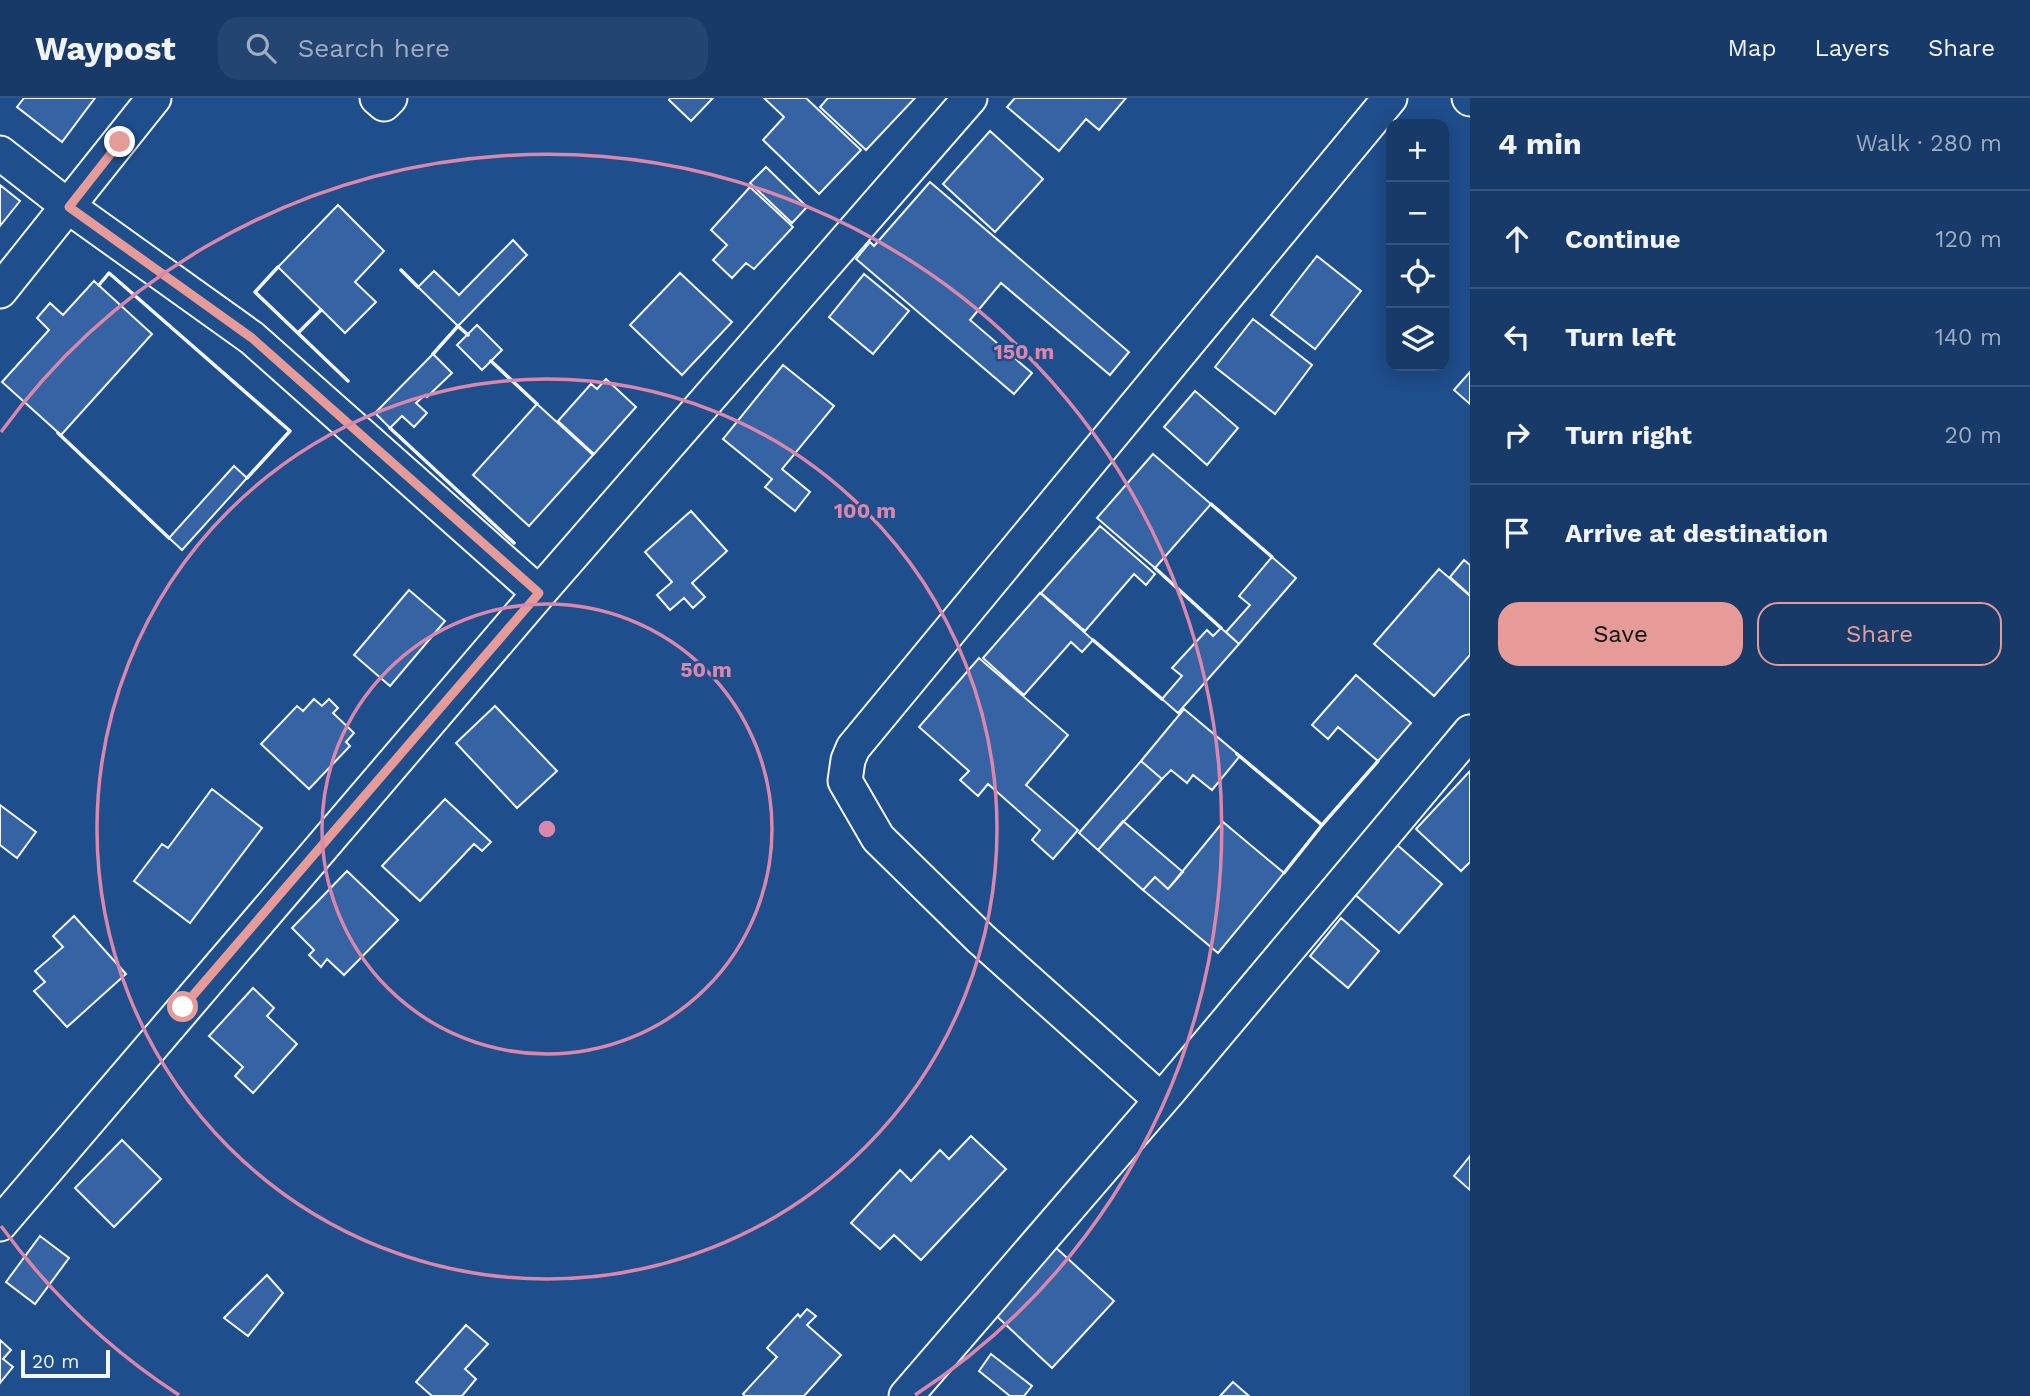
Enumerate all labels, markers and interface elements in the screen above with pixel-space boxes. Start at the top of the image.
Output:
search box [218,17,708,80]
text: Waypost [35,29,176,68]
icon: search [242,29,280,67]
text: Search here [298,33,450,63]
text: Map [1728,34,1776,62]
text: Layers [1814,34,1890,62]
text: Share [1928,34,1995,62]
map controls [1386,119,1449,371]
button: + [1386,119,1449,182]
route end [104,126,135,157]
text: 4 min [1498,126,1582,161]
text: Walk · 280 m [1856,130,2002,157]
button: − [1386,182,1449,245]
icon: ahead [1498,220,1536,258]
text: Continue [1565,224,1681,254]
text: 120 m [1936,226,2002,253]
button: locate [1386,245,1449,308]
button: layers [1386,308,1449,371]
icon: left [1498,318,1536,356]
text: Turn left [1565,322,1676,352]
text: 140 m [1935,324,2002,351]
text: 150 m [994,339,1054,364]
icon: right [1498,416,1536,454]
text: Turn right [1565,420,1692,450]
text: 20 m [1945,422,2002,449]
text: 100 m [834,498,896,523]
icon: arrive [1498,514,1536,552]
text: Arrive at destination [1565,518,1828,548]
button: Save [1498,602,1743,666]
button: Share [1757,602,2002,666]
text: 50 m [680,657,732,682]
centre of rings [535,817,559,841]
route start [167,991,198,1022]
scale bar [21,1347,110,1379]
text: 20 m [32,1350,79,1373]

